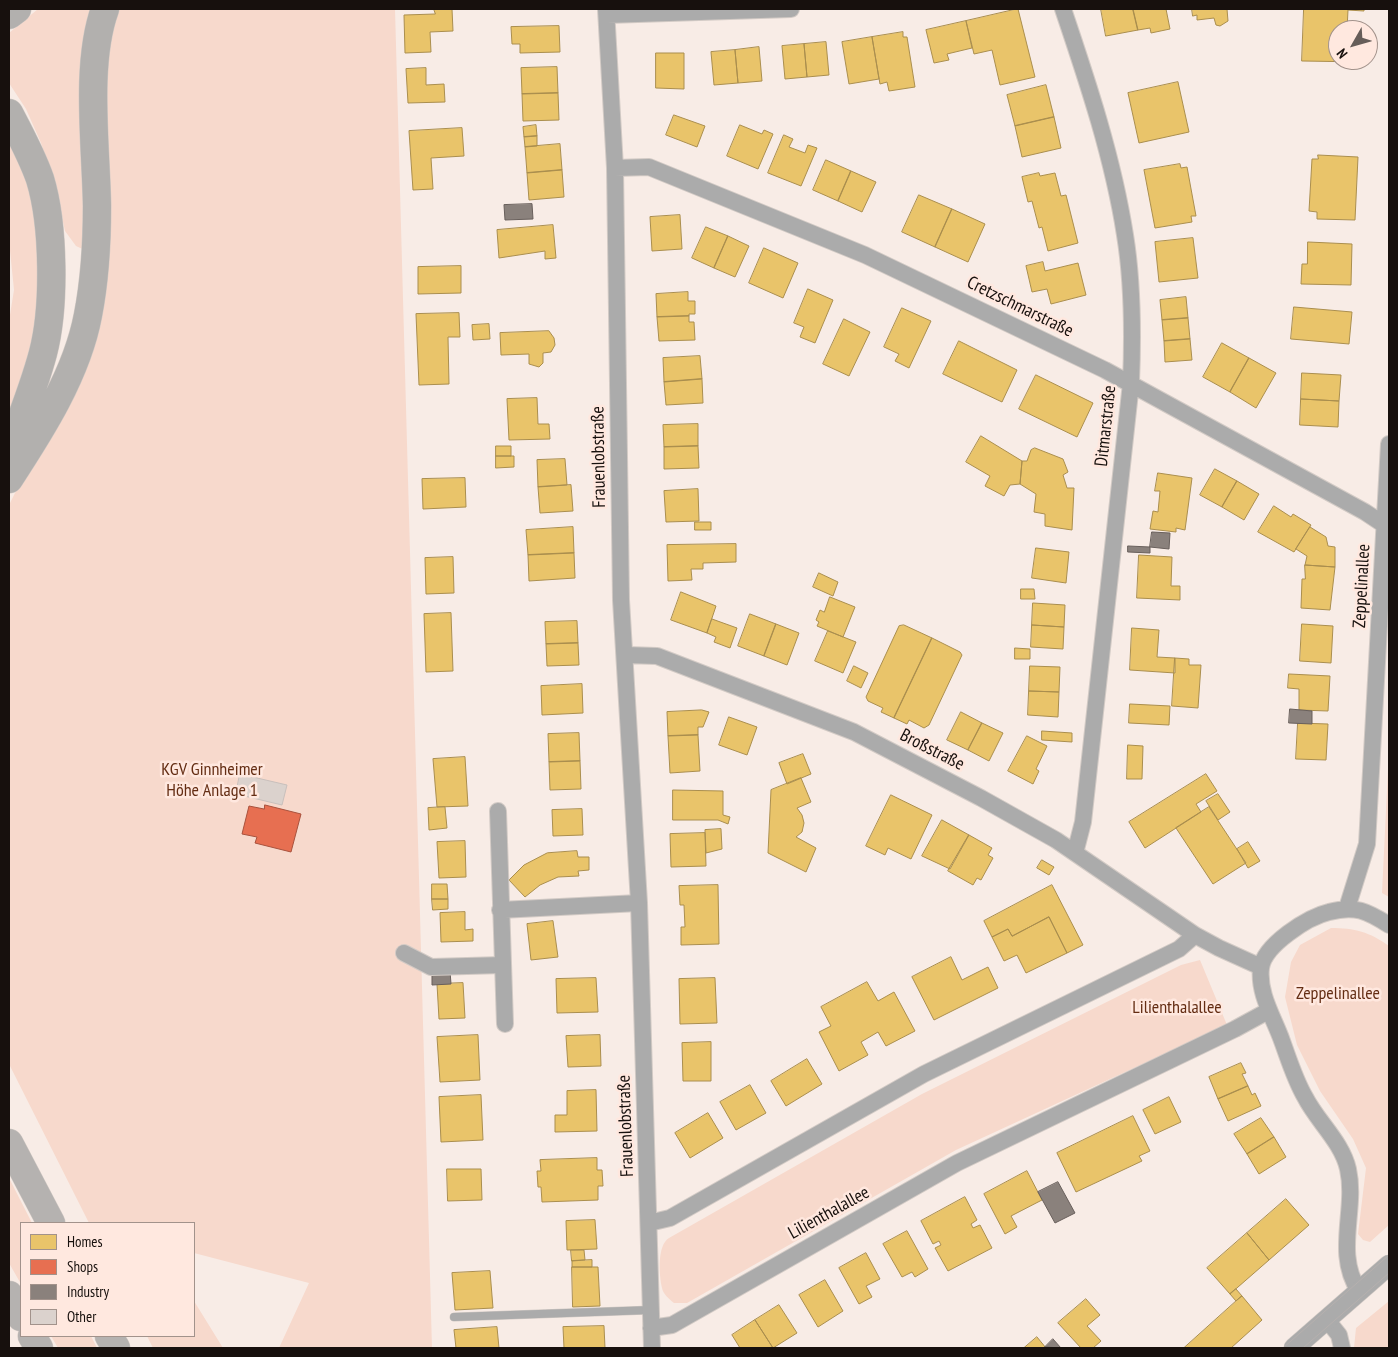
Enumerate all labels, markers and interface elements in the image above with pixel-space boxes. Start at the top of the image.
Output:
north arrow [1328,20,1378,70]
text: N [1333,45,1351,62]
street label: Cretzschmarstraße [963,272,1077,342]
street label: Ditmarstraße [1091,384,1121,468]
street label: Frauenlobstraße [587,406,611,508]
street label: Zeppelinallee [1349,543,1375,629]
street label: Broßstraße [896,725,968,775]
park label: KGV Ginnheimer Höhe Anlage 1 [161,759,263,802]
park label: Zeppelinallee [1296,983,1380,1005]
park label: Lilienthalallee [1132,997,1222,1019]
street label: Frauenlobstraße [613,1075,639,1177]
street label: Lilienthalallee [785,1182,873,1244]
legend [20,1222,195,1337]
text: Homes [67,1232,103,1251]
text: Shops [67,1257,98,1276]
text: Industry [67,1282,109,1301]
text: Other [67,1307,96,1326]

